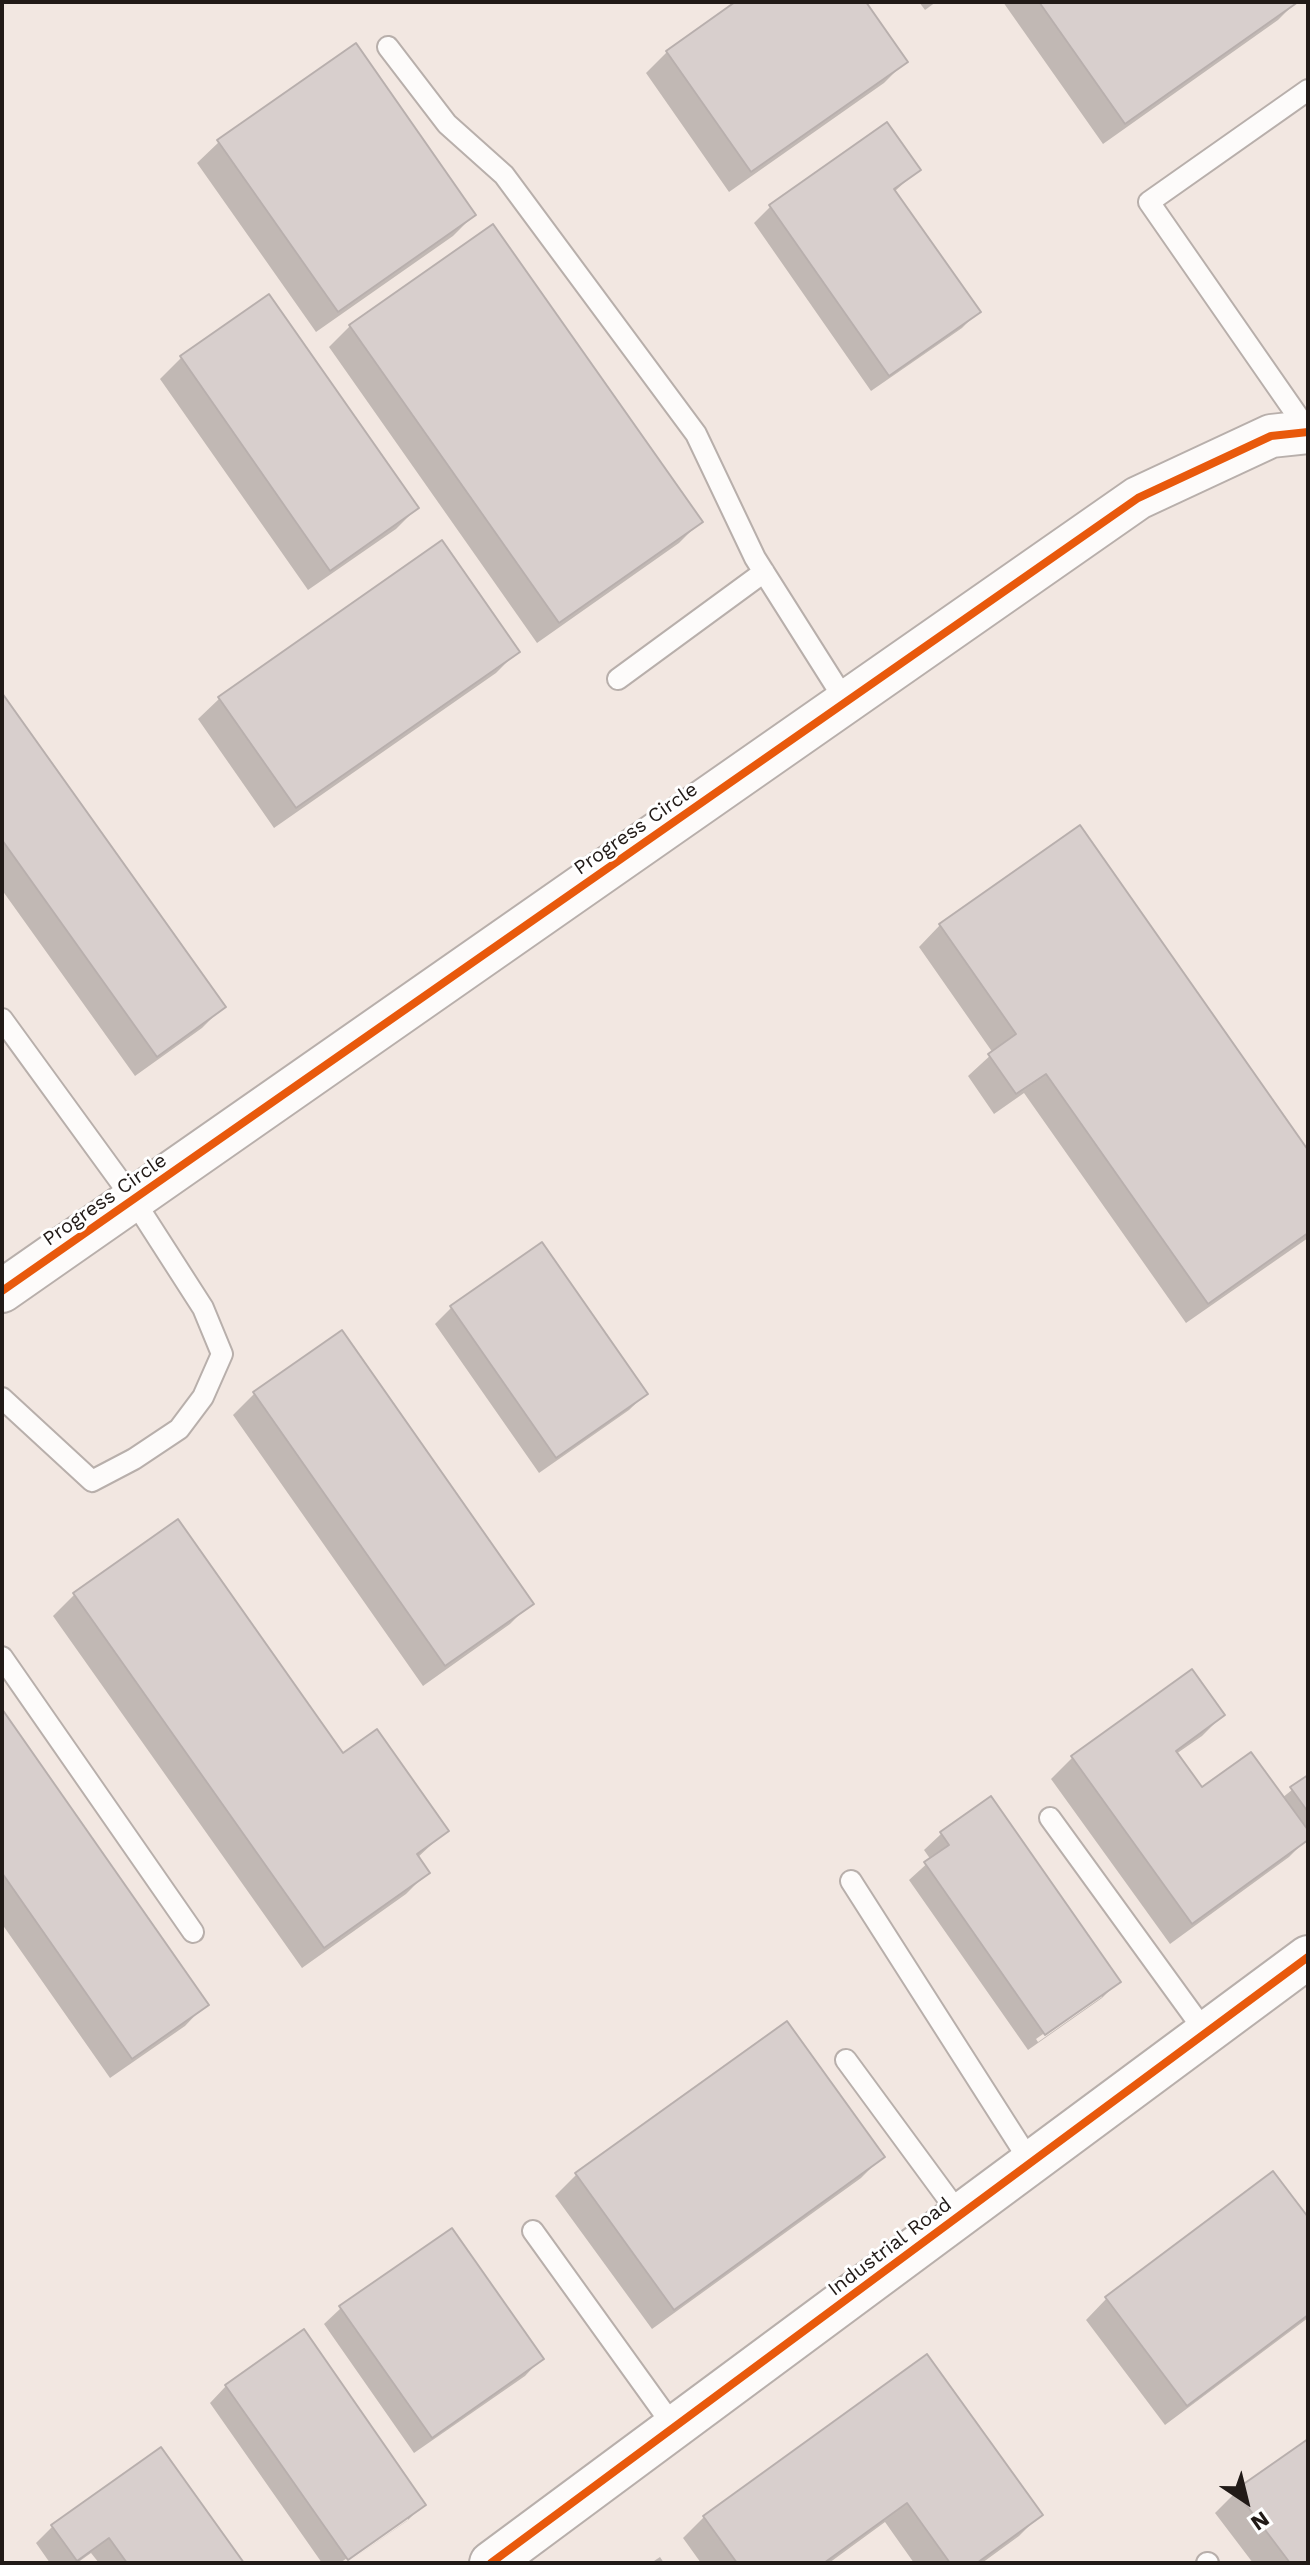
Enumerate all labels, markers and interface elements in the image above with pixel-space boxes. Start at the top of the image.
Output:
street label: Progress Circle [569,777,703,881]
street label: Progress Circle [38,1148,172,1252]
street label: Industrial Road [823,2193,957,2301]
north arrow [1206,2461,1286,2541]
text: N [1246,2506,1274,2536]

